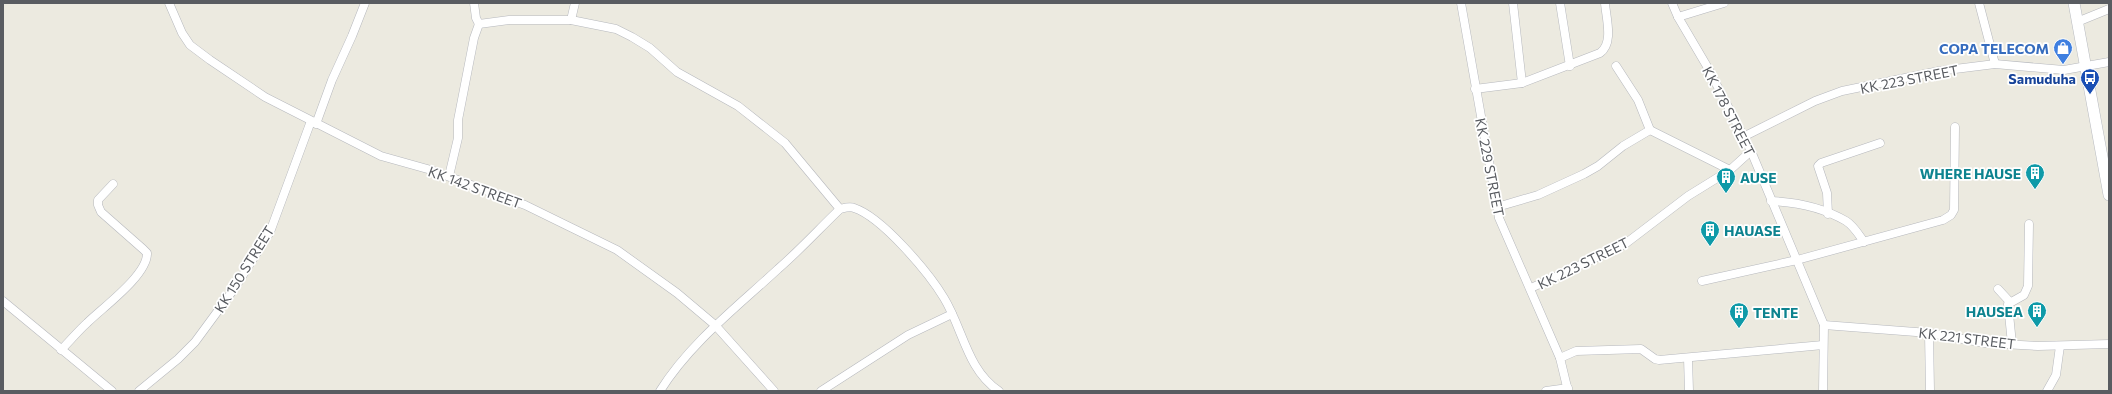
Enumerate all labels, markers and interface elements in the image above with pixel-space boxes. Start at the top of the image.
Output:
shop icon: COPA TELECOM [2052,37,2074,65]
place label: COPA TELECOM [1939,40,2049,57]
street label: KK 223 STREET [1858,61,1960,97]
street label: KK 178 STREET [1699,63,1759,159]
bus stop icon: Samuduha [2079,67,2101,95]
place label: Samuduha [2008,70,2076,87]
street label: KK 229 STREET [1472,116,1508,218]
street label: KK 142 STREET [426,162,524,212]
building icon: WHERE HAUSE [2024,162,2046,190]
place label: WHERE HAUSE [1920,165,2021,182]
building icon: AUSE [1715,166,1737,194]
place label: AUSE [1740,169,1777,186]
building icon: HAUASE [1699,219,1721,247]
street label: KK 150 STREET [210,222,278,316]
place label: HAUASE [1724,222,1781,239]
street label: KK 223 STREET [1534,234,1632,292]
building icon: HAUSEA [2026,300,2048,328]
building icon: TENTE [1728,301,1750,329]
place label: HAUSEA [1966,303,2023,320]
place label: TENTE [1753,304,1798,321]
street label: KK 221 STREET [1918,324,2017,352]

